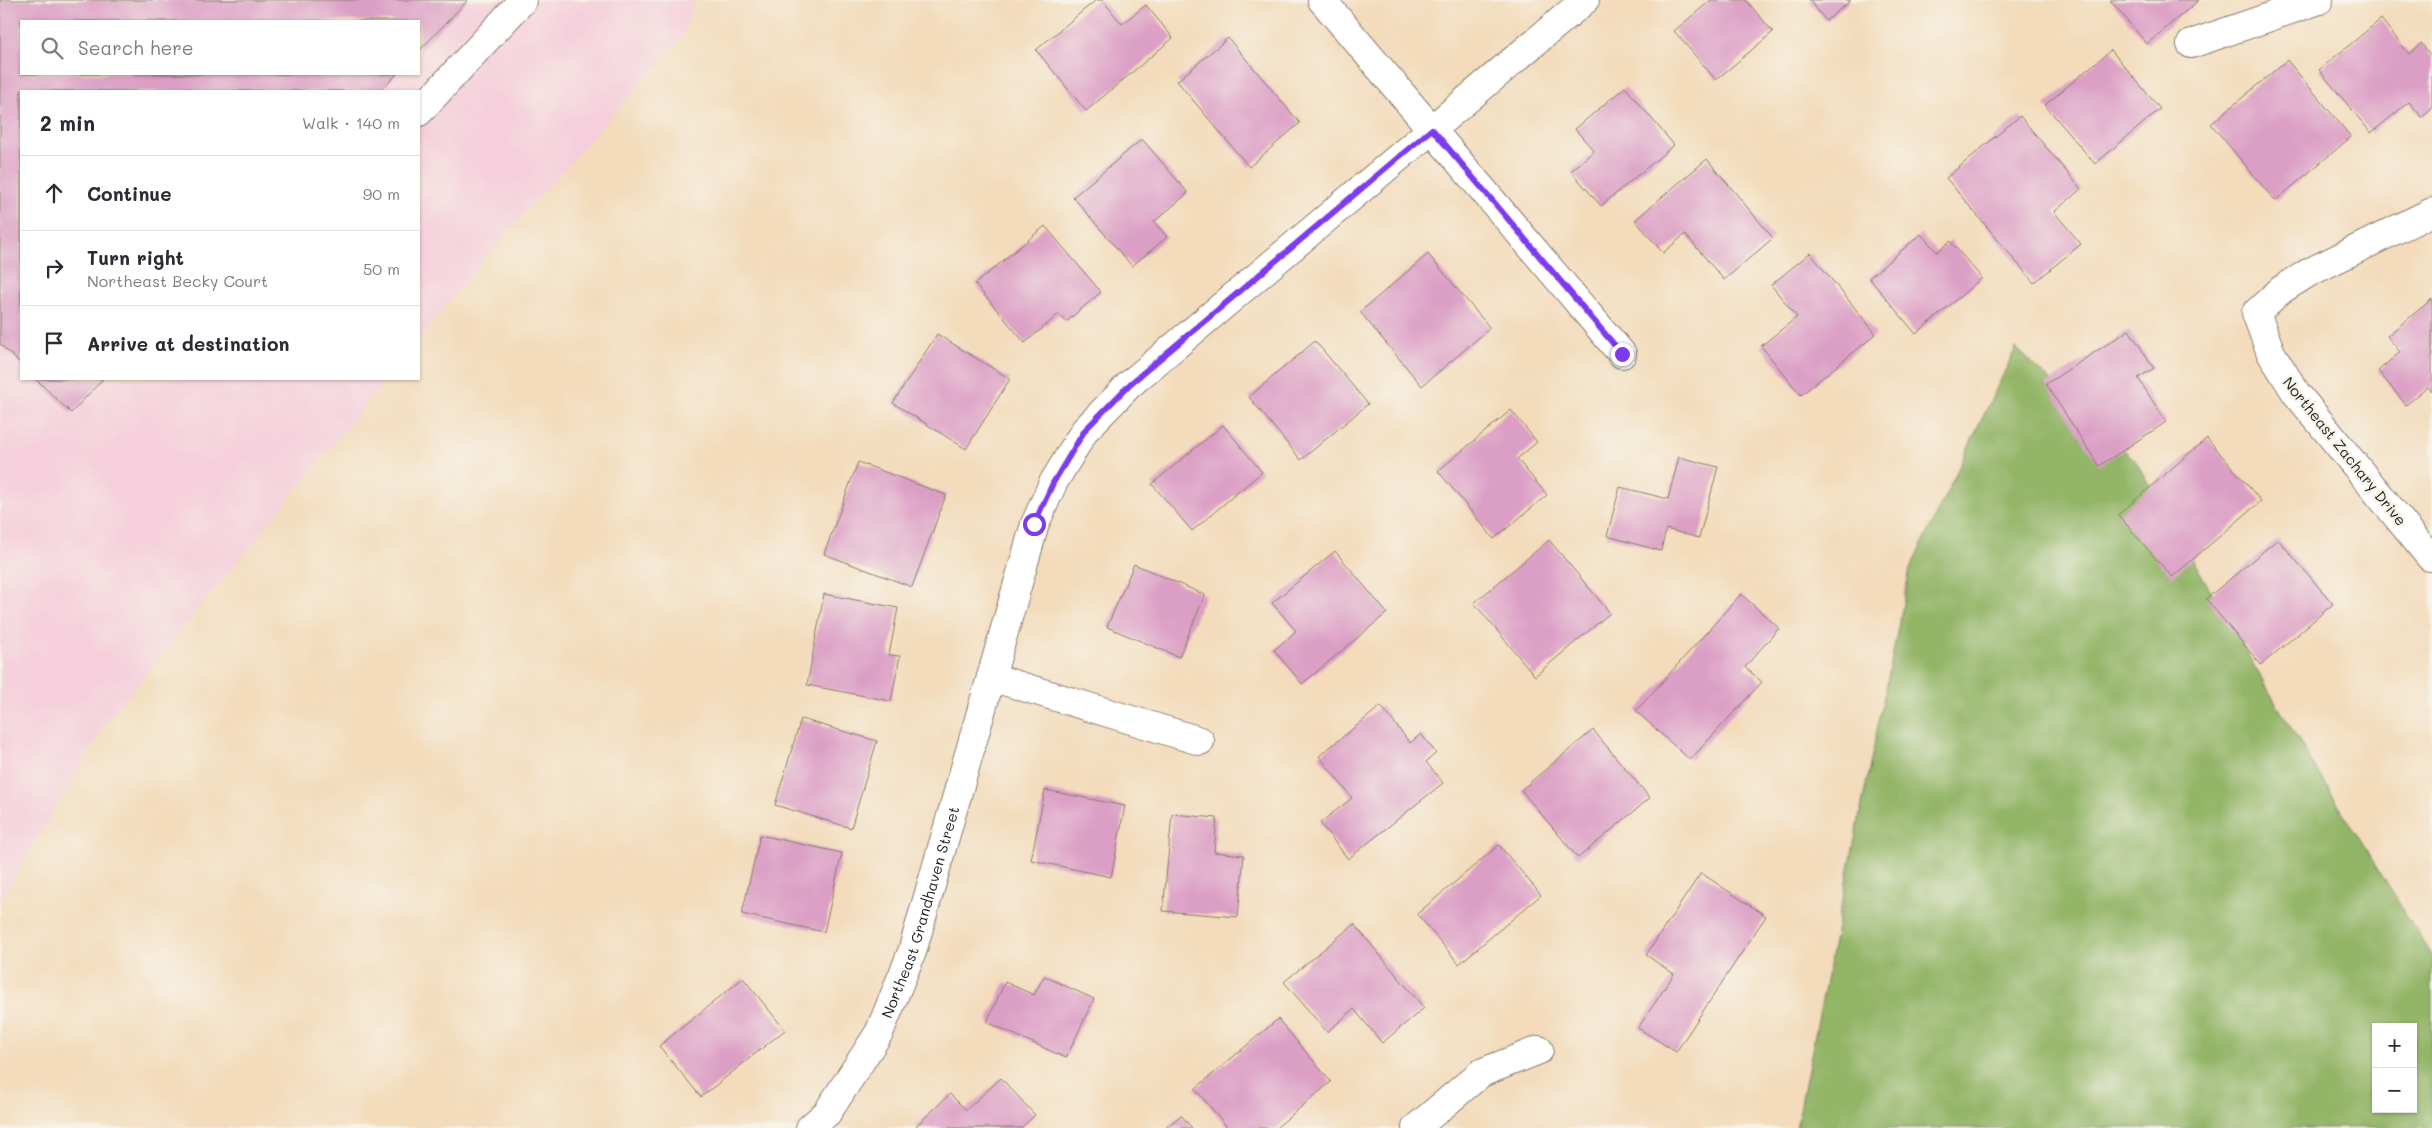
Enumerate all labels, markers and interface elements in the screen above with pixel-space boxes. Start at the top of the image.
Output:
search box [20,20,420,75]
icon: search [38,34,66,62]
text: Search here [78,35,194,60]
text: 2 min [40,109,95,136]
text: Walk · 140 m [302,112,400,133]
icon: ahead [40,179,68,207]
text: Continue [87,181,172,206]
text: 90 m [363,183,400,204]
text: Turn right [87,245,184,270]
icon: right [40,254,68,282]
text: 50 m [363,258,400,279]
text: Northeast Becky Court [87,270,268,291]
icon: arrive [40,329,68,357]
text: Arrive at destination [87,331,290,356]
route end [1611,343,1634,366]
street label: Northeast Zachary Drive [2279,373,2411,529]
route start [1023,513,1046,536]
street label: Northeast Grandhaven Street [876,804,963,1021]
map controls [2372,1023,2417,1113]
button: + [2372,1023,2417,1068]
button: − [2372,1068,2417,1113]

